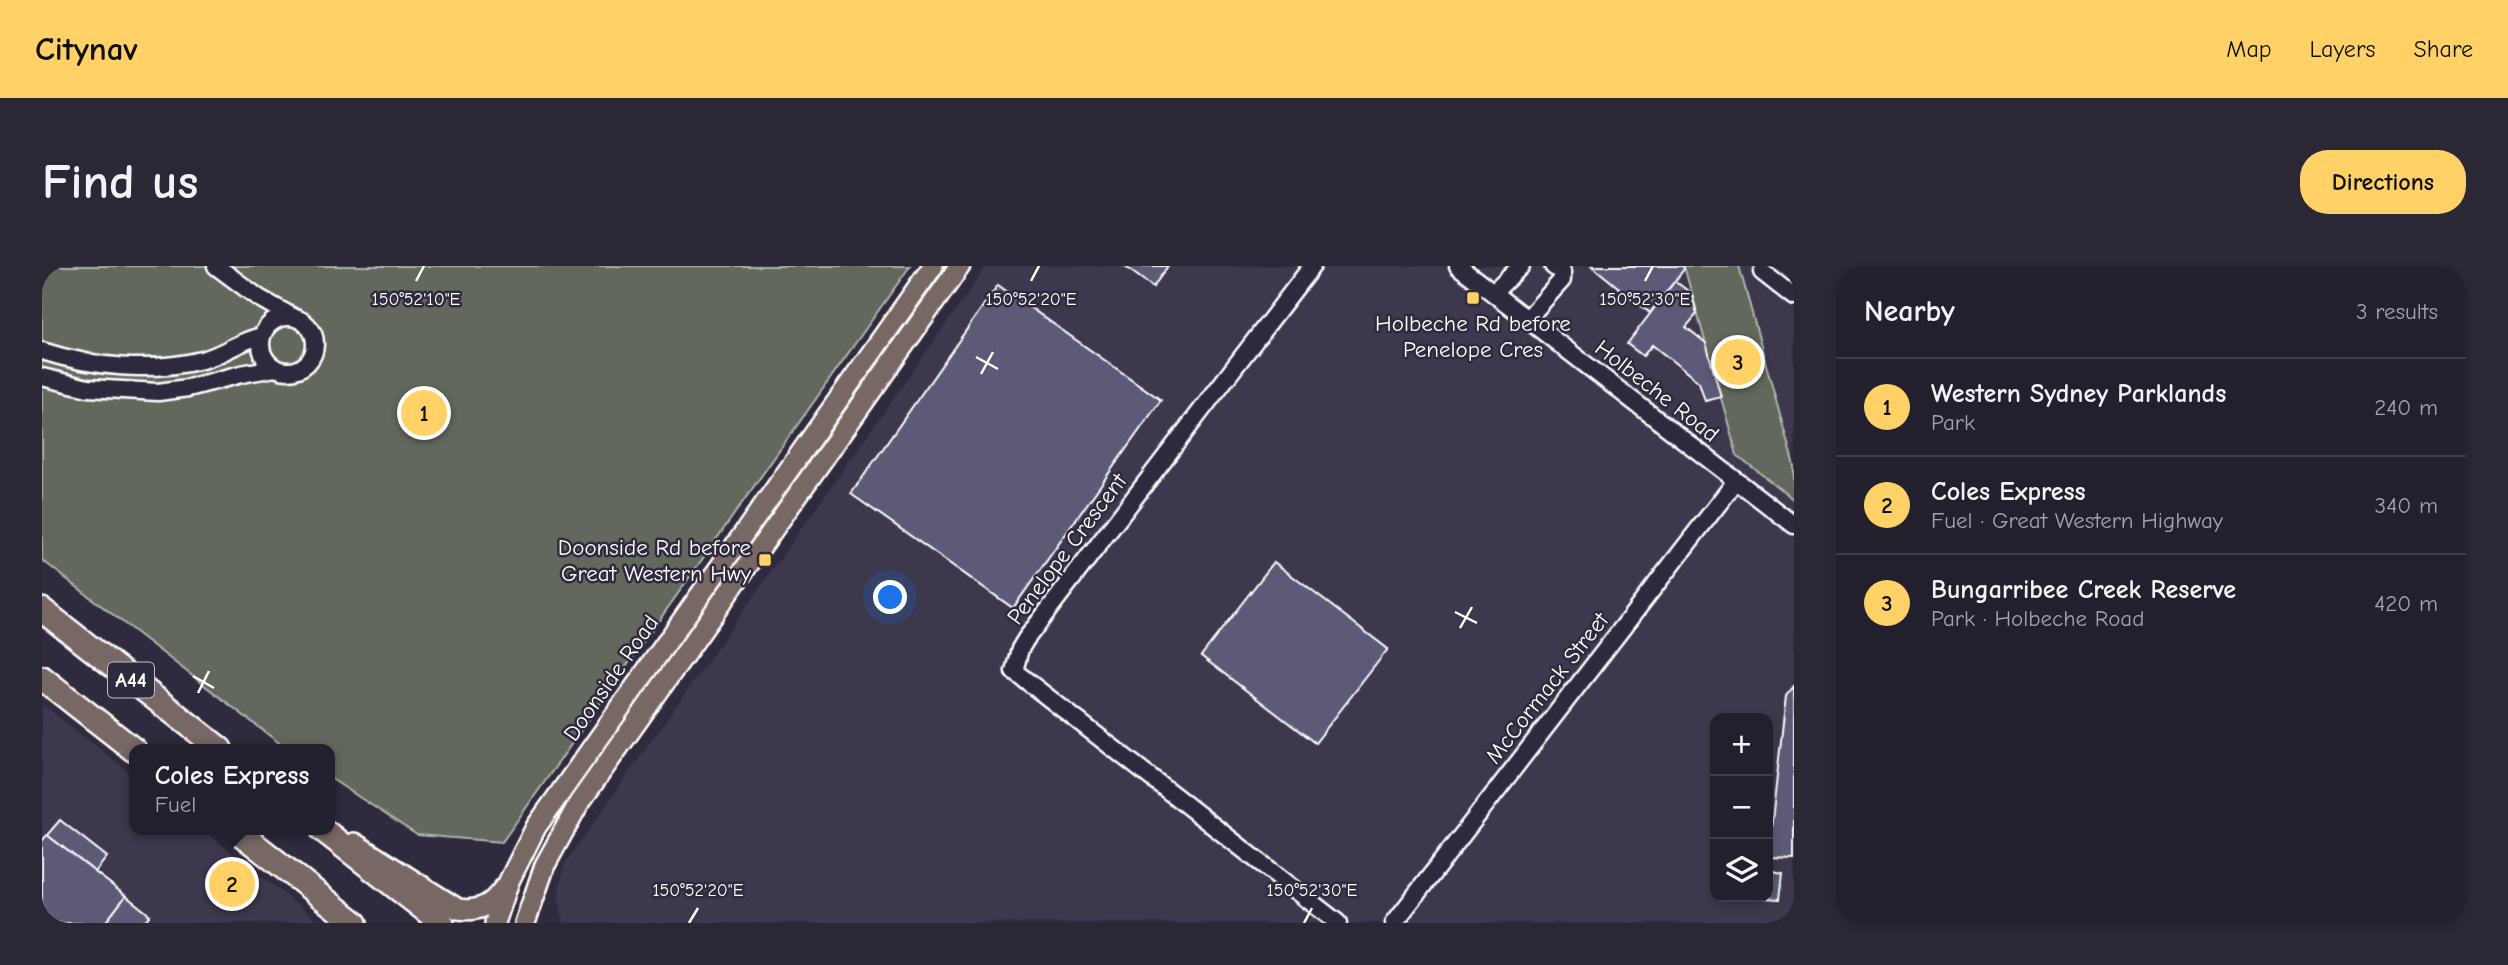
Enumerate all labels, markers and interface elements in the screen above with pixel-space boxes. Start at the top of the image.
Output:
text: Citynav [35,30,138,68]
text: Map [2226,35,2272,63]
text: Layers [2310,35,2375,63]
text: Share [2413,35,2473,63]
button: Directions [2300,150,2466,214]
text: Find us [42,154,198,210]
text: 150°52'10"E [372,289,461,310]
text: 150°52'20"E [985,289,1077,310]
text: 150°52'30"E [1600,289,1691,310]
marker: Holbeche Rd before Penelope Cres [1465,290,1481,306]
text: Nearby [1864,294,1955,329]
text: 3 results [2356,298,2438,325]
place label: Holbeche Rd before Penelope Cres [1375,310,1571,363]
street label: Holbeche Road [1590,334,1724,448]
pin: 3 [1715,336,1761,388]
text: Western Sydney Parklands [1931,379,2226,409]
pin: 1 [401,387,447,439]
text: 1 [1882,394,1892,421]
text: 240 m [2374,394,2438,421]
text: Park [1931,409,1975,436]
street label: Penelope Crescent [1001,467,1133,630]
text: Coles Express [1931,477,2086,507]
text: 2 [1881,492,1893,519]
text: 340 m [2375,492,2438,519]
text: Fuel · Great Western Highway [1931,507,2223,534]
place label: Doonside Rd before Great Western Hwy [558,534,752,587]
marker: Doonside Rd before Great Western Hwy [757,552,773,568]
text: Bungarribee Creek Reserve [1931,575,2236,605]
your location [873,580,907,614]
text: 3 [1881,590,1893,617]
text: 420 m [2374,590,2438,617]
text: Park · Holbeche Road [1931,605,2144,632]
street label: McCormack Street [1480,606,1615,769]
street label: Doonside Road [558,610,664,746]
road number: A44 [108,662,154,698]
map controls [1710,713,1773,902]
button: + [1710,713,1773,776]
popup [129,744,335,835]
text: Coles Express [155,761,309,791]
button: − [1710,776,1773,839]
text: Fuel [155,791,196,818]
button: layers [1710,839,1773,902]
pin: 2 [209,858,255,910]
text: 150°52'20"E [652,880,744,901]
text: 150°52'30"E [1267,880,1358,901]

